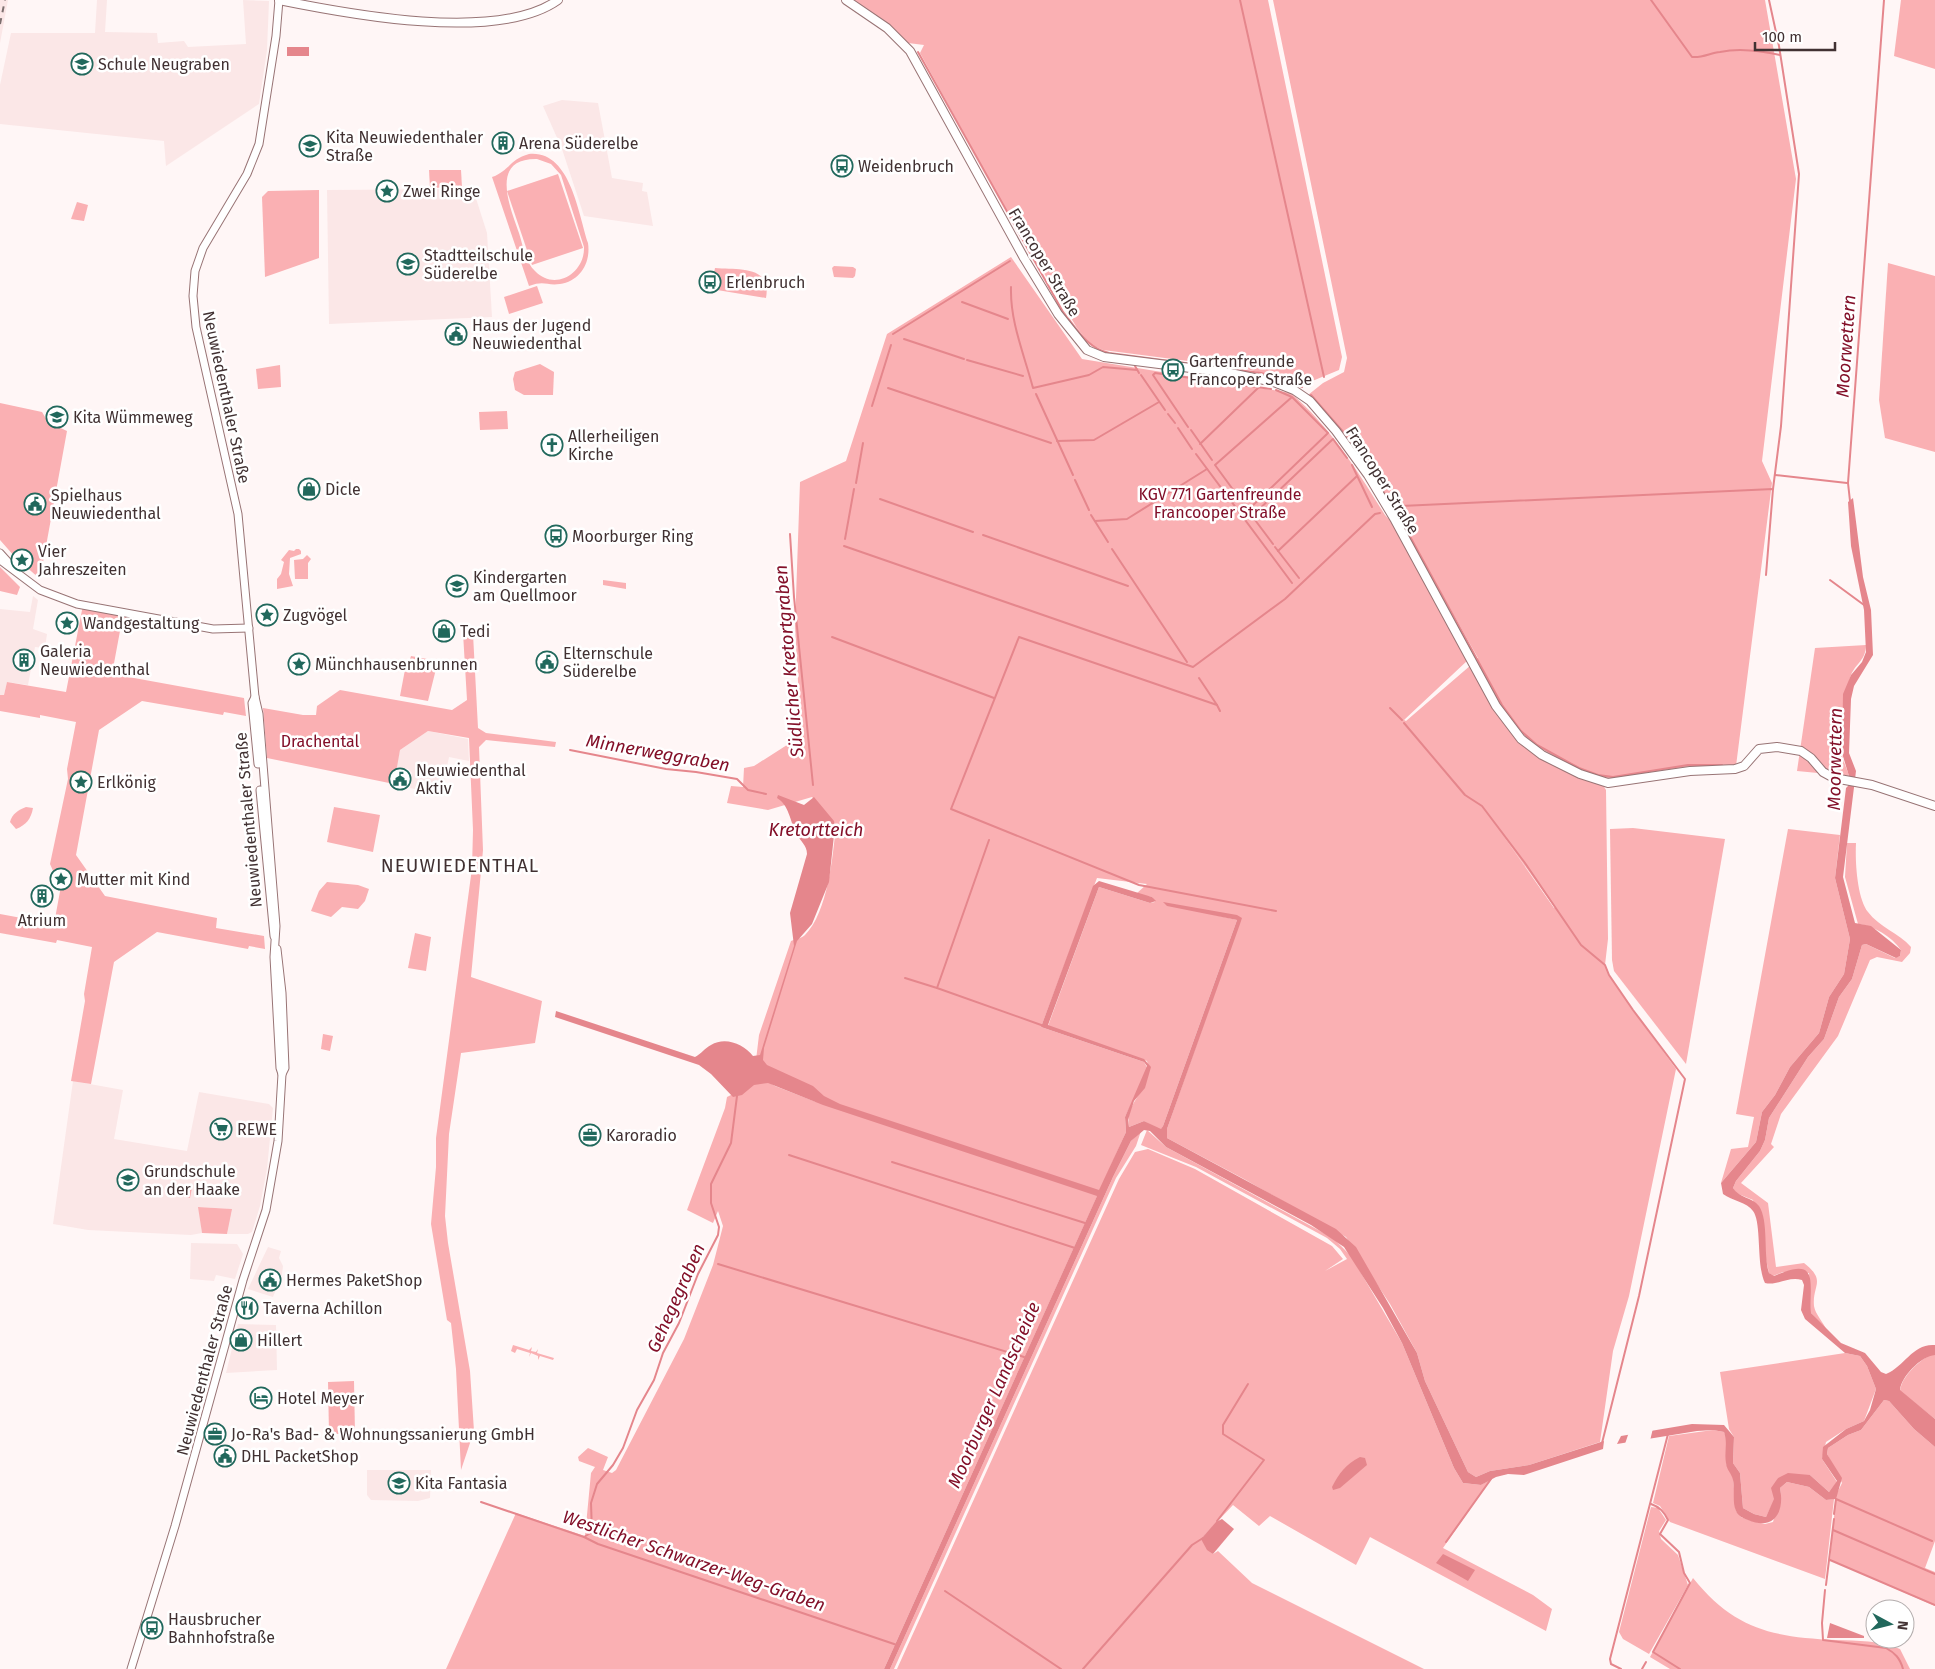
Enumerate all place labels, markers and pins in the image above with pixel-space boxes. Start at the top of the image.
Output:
school or university icon: Schule Neugraben [70,52,94,76]
place label: Schule Neugraben [98,55,230,74]
place label: Kita Neuwiedenthaler Straße [326,128,484,165]
building icon: Arena Süderelbe [491,131,515,155]
school or university icon: Kita Neuwiedenthaler Straße [298,134,322,158]
place label: Arena Süderelbe [519,134,639,153]
bus stop icon: Weidenbruch [830,154,854,178]
place label: Weidenbruch [858,157,954,176]
place icon: Zwei Ringe [375,179,399,203]
place label: Zwei Ringe [403,182,481,201]
place label: Stadtteilschule Süderelbe [424,246,533,283]
school or university icon: Stadtteilschule Süderelbe [396,252,420,276]
bus stop icon: Erlenbruch [698,270,722,294]
place label: Erlenbruch [726,273,805,292]
place label: Haus der Jugend Neuwiedenthal [472,316,591,353]
public building icon: Haus der Jugend Neuwiedenthal [444,322,468,346]
place label: Gartenfreunde Francoper Straße [1189,352,1312,389]
bus stop icon: Gartenfreunde Francoper Straße [1161,358,1185,382]
school or university icon: Kita Wümmeweg [45,405,69,429]
place label: Kita Wümmeweg [73,408,193,427]
place label: Allerheiligen Kirche [568,427,659,464]
church icon: Allerheiligen Kirche [540,433,564,457]
shop icon: Dicle [297,477,321,501]
place label: Dicle [325,480,361,499]
place label: Spielhaus Neuwiedenthal [51,486,161,523]
public building icon: Spielhaus Neuwiedenthal [23,492,47,516]
bus stop icon: Moorburger Ring [544,524,568,548]
place label: Moorburger Ring [572,527,694,546]
place label: Vier Jahreszeiten [38,542,127,579]
place icon: Vier Jahreszeiten [10,548,34,572]
place label: Kindergarten am Quellmoor [473,568,578,605]
school or university icon: Kindergarten am Quellmoor [445,574,469,598]
place icon: Zugvögel [255,603,279,627]
place label: Zugvögel [283,606,348,625]
place icon: Wandgestaltung [55,611,79,635]
place label: Wandgestaltung [83,614,200,633]
shop icon: Tedi [432,619,456,643]
place label: Tedi [460,622,490,641]
place label: Galeria Neuwiedenthal [40,642,150,679]
place label: Elternschule Süderelbe [563,644,653,681]
building icon: Galeria Neuwiedenthal [12,648,36,672]
public building icon: Elternschule Süderelbe [535,650,559,674]
place icon: Münchhausenbrunnen [287,652,311,676]
place label: Münchhausenbrunnen [315,655,478,674]
place label: Neuwiedenthal Aktiv [416,761,526,798]
public building icon: Neuwiedenthal Aktiv [388,767,412,791]
place icon: Erlkönig [69,770,93,794]
place label: Erlkönig [97,773,157,792]
place icon: Mutter mit Kind [49,867,73,891]
place label: Mutter mit Kind [77,870,190,889]
building icon: Atrium [30,884,54,908]
place label: Atrium [18,911,66,930]
supermarket icon: REWE [209,1117,233,1141]
place label: REWE [237,1120,277,1139]
office icon: Karoradio [578,1123,602,1147]
place label: Karoradio [606,1126,677,1145]
place label: Grundschule an der Haake [144,1162,240,1199]
school or university icon: Grundschule an der Haake [116,1168,140,1192]
public building icon: Hermes PaketShop [258,1268,282,1292]
place label: Hermes PaketShop [286,1271,423,1290]
restaurant icon: Taverna Achillon [235,1296,259,1320]
place label: Taverna Achillon [263,1299,383,1318]
shop icon: Hillert [229,1328,253,1352]
place label: Hillert [257,1331,303,1350]
hotel icon: Hotel Meyer [249,1386,273,1410]
place label: Hotel Meyer [277,1389,365,1408]
office icon: Jo-Ra's Bad- & Wohnungssanierung GmbH [203,1422,227,1446]
place label: Jo-Ra's Bad- & Wohnungssanierung GmbH [231,1425,535,1444]
public building icon: DHL PacketShop [213,1444,237,1468]
place label: DHL PacketShop [241,1447,359,1466]
school or university icon: Kita Fantasia [387,1471,411,1495]
place label: Kita Fantasia [415,1474,507,1493]
place label: Hausbrucher Bahnhofstraße [168,1610,275,1647]
bus stop icon: Hausbrucher Bahnhofstraße [140,1616,164,1640]

